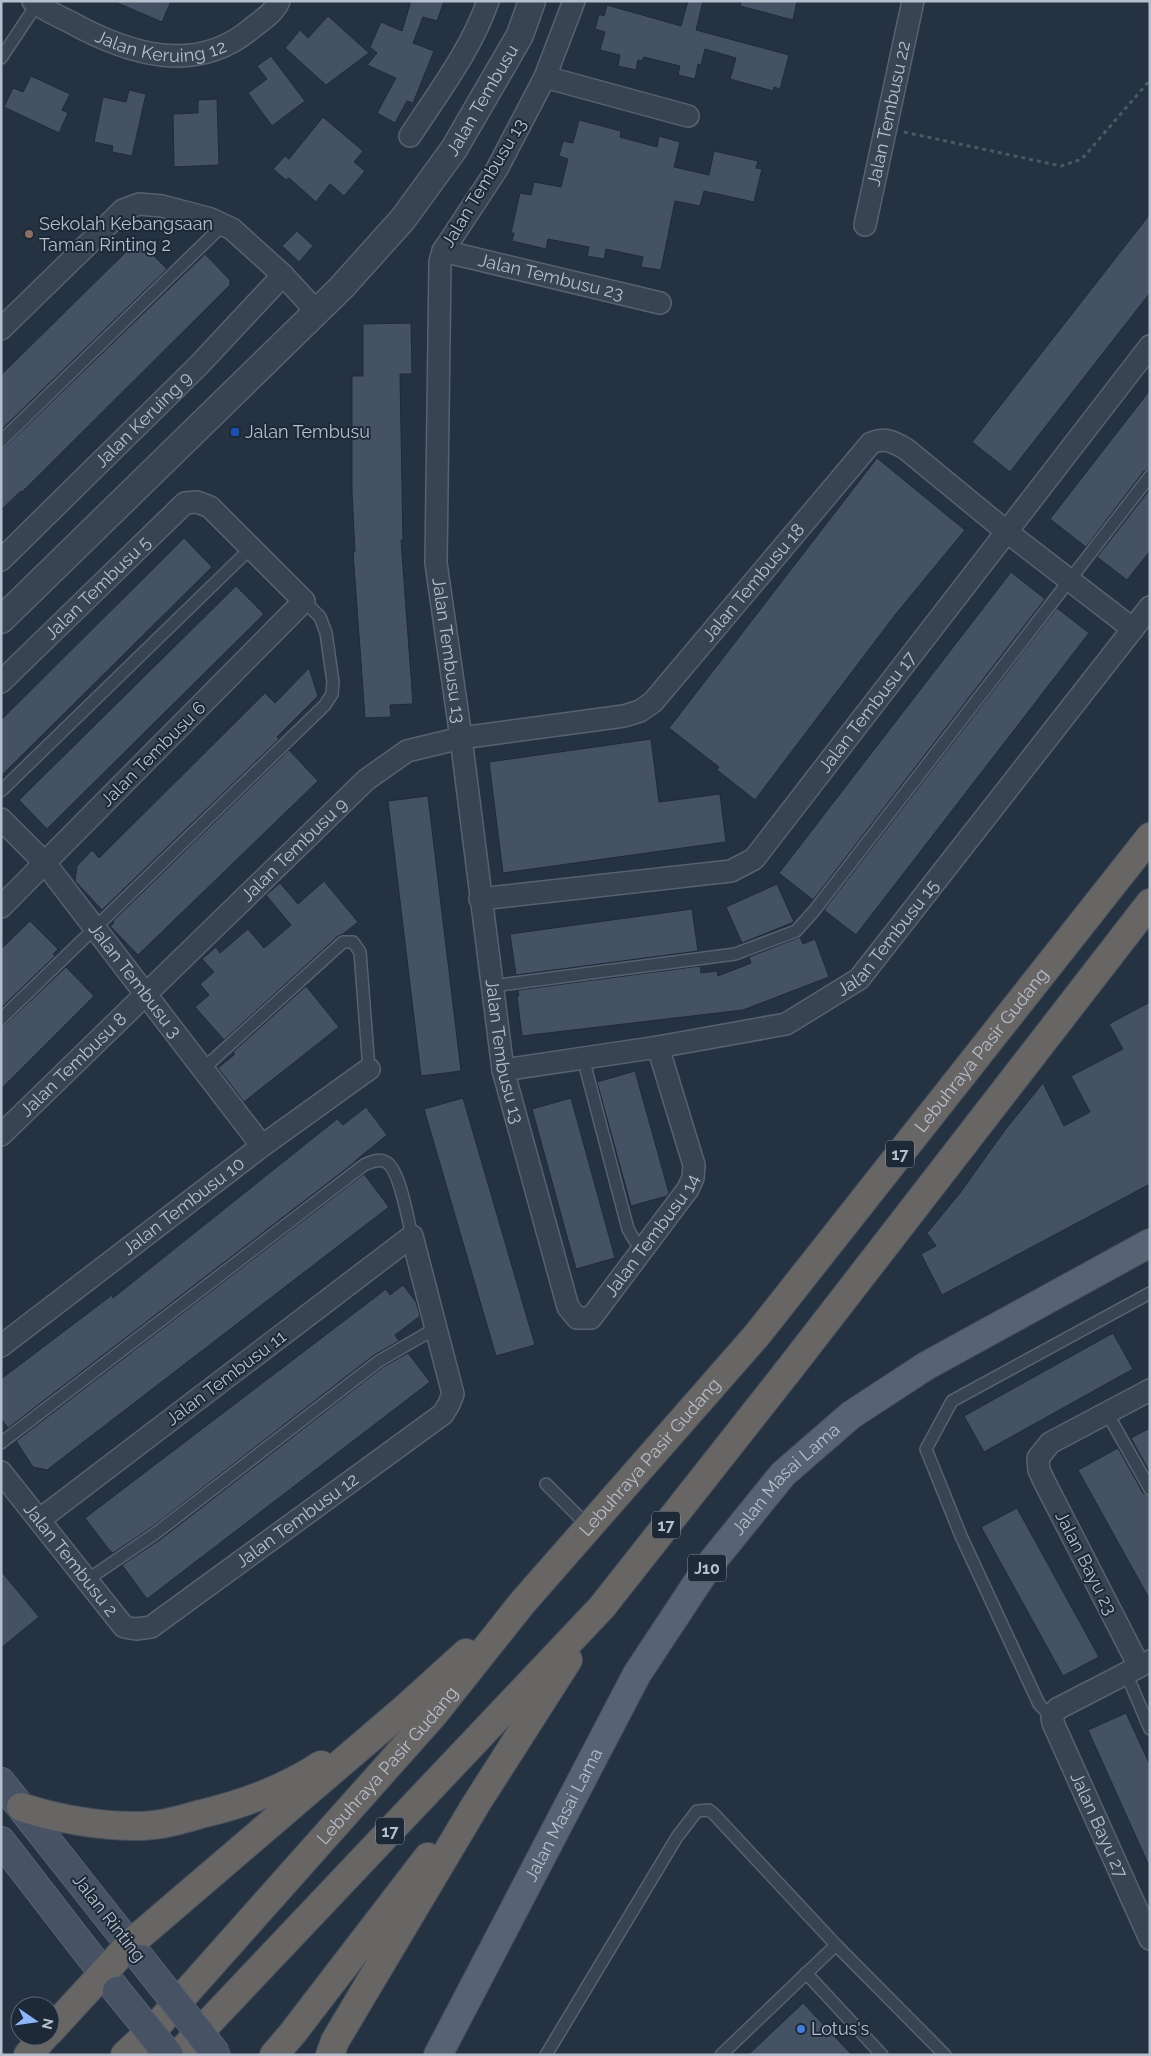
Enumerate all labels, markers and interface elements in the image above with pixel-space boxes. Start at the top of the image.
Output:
street label: Jalan Keruing 12 [92,25,229,66]
street label: Jalan Tembusu 22 [863,39,914,188]
street label: Jalan Tembusu [442,41,522,160]
street label: Jalan Tembusu 13 [437,114,530,251]
place label: Sekolah Kebangsaan Taman Rinting 2 [39,213,213,255]
marker: Sekolah Kebangsaan Taman Rinting 2 [23,228,35,240]
street label: Jalan Tembusu 23 [476,249,626,304]
street label: Jalan Keruing 9 [90,367,196,472]
place label: Jalan Tembusu [245,421,370,442]
marker: Jalan Tembusu [229,426,241,438]
street label: Jalan Tembusu 18 [697,519,809,646]
street label: Jalan Tembusu 5 [40,531,155,644]
street label: Jalan Tembusu 13 [428,576,470,724]
street label: Jalan Tembusu 17 [814,647,920,776]
street label: Jalan Tembusu 6 [96,697,210,811]
street label: Jalan Tembusu 9 [236,793,351,906]
street label: Jalan Tembusu 15 [833,875,943,1000]
street label: Jalan Tembusu 3 [85,918,186,1042]
street label: Lebuhraya Pasir Gudang [910,964,1052,1136]
street label: Jalan Tembusu 13 [482,978,528,1126]
street label: Jalan Tembusu 8 [15,1008,131,1121]
road number: 17 [886,1140,914,1168]
street label: Jalan Tembusu 10 [118,1152,248,1259]
street label: Jalan Tembusu 14 [600,1171,703,1301]
street label: Jalan Tembusu 11 [162,1325,290,1430]
street label: Lebuhraya Pasir Gudang [575,1373,724,1540]
street label: Jalan Masai Lama [727,1419,844,1539]
street label: Jalan Tembusu 12 [231,1468,362,1572]
street label: Jalan Tembusu 2 [20,1498,122,1620]
street label: Jalan Bayu 23 [1051,1507,1122,1618]
road number: 17 [652,1512,680,1538]
road number: J10 [688,1555,726,1582]
street label: Lebuhraya Pasir Gudang [312,1682,462,1848]
street label: Jalan Masai Lama [520,1744,606,1885]
street label: Jalan Bayu 27 [1066,1769,1132,1881]
road number: 17 [376,1818,404,1844]
street label: Jalan Rinting [69,1870,150,1966]
north arrow [10,1996,60,2046]
text: N [39,2017,57,2031]
place label: Lotus's [811,2018,870,2039]
marker: Lotus's [795,2023,807,2035]

